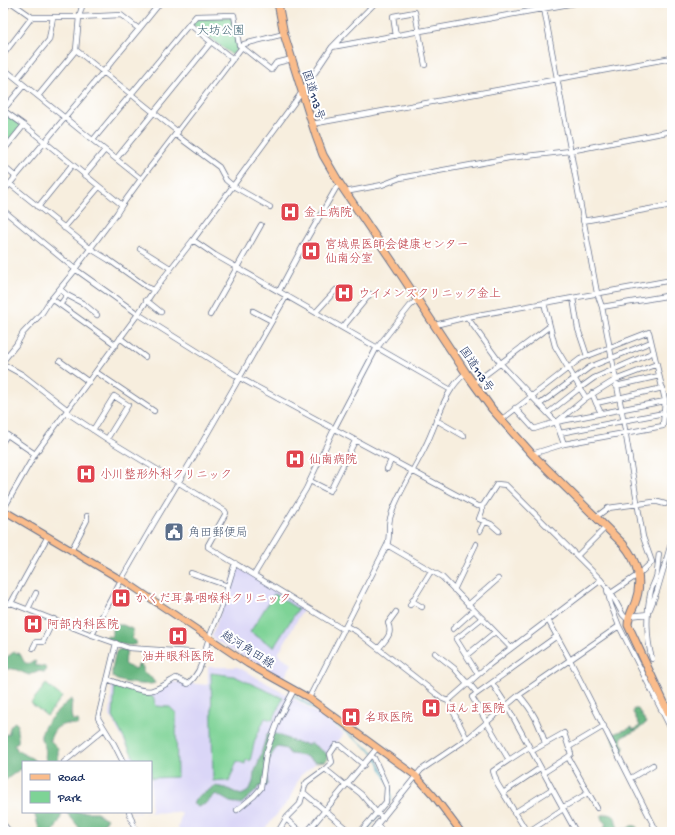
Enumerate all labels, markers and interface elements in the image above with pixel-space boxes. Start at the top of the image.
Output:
park label: 大坊公園 [197,24,245,39]
street label: 国道113号 [298,68,327,122]
hospital icon: 金上病院 [279,201,301,223]
place label: 金上病院 [304,206,352,221]
place label: 宮城県医師会健康センター 仙南分室 [325,238,469,267]
hospital icon: 宮城県医師会健康センター 仙南分室 [300,240,322,262]
hospital icon: ウイメンズクリニック金上 [333,282,355,304]
place label: ウイメンズクリニック金上 [358,287,501,302]
street label: 国道113号 [455,344,496,396]
hospital icon: 仙南病院 [284,448,306,470]
place label: 仙南病院 [309,453,357,468]
hospital icon: 小川整形外科クリニック [75,463,97,485]
place label: 小川整形外科クリニック [100,468,232,483]
public building icon: 角田郵便局 [163,521,185,543]
place label: 角田郵便局 [188,526,248,541]
hospital icon: かくだ耳鼻咽喉科クリニック [110,587,132,609]
place label: かくだ耳鼻咽喉科クリニック [135,591,291,607]
hospital icon: 阿部内科医院 [22,613,44,635]
place label: 阿部内科医院 [47,618,119,633]
hospital icon: 油井眼科医院 [167,625,189,647]
street label: 越河角田線 [218,628,277,673]
place label: 油井眼科医院 [142,650,214,665]
hospital icon: ほんま医院 [420,697,442,719]
place label: ほんま医院 [445,702,505,717]
hospital icon: 名取医院 [340,706,362,728]
place label: 名取医院 [365,711,413,726]
legend [22,761,152,813]
text: Road [58,772,85,786]
text: Park [57,792,83,806]

